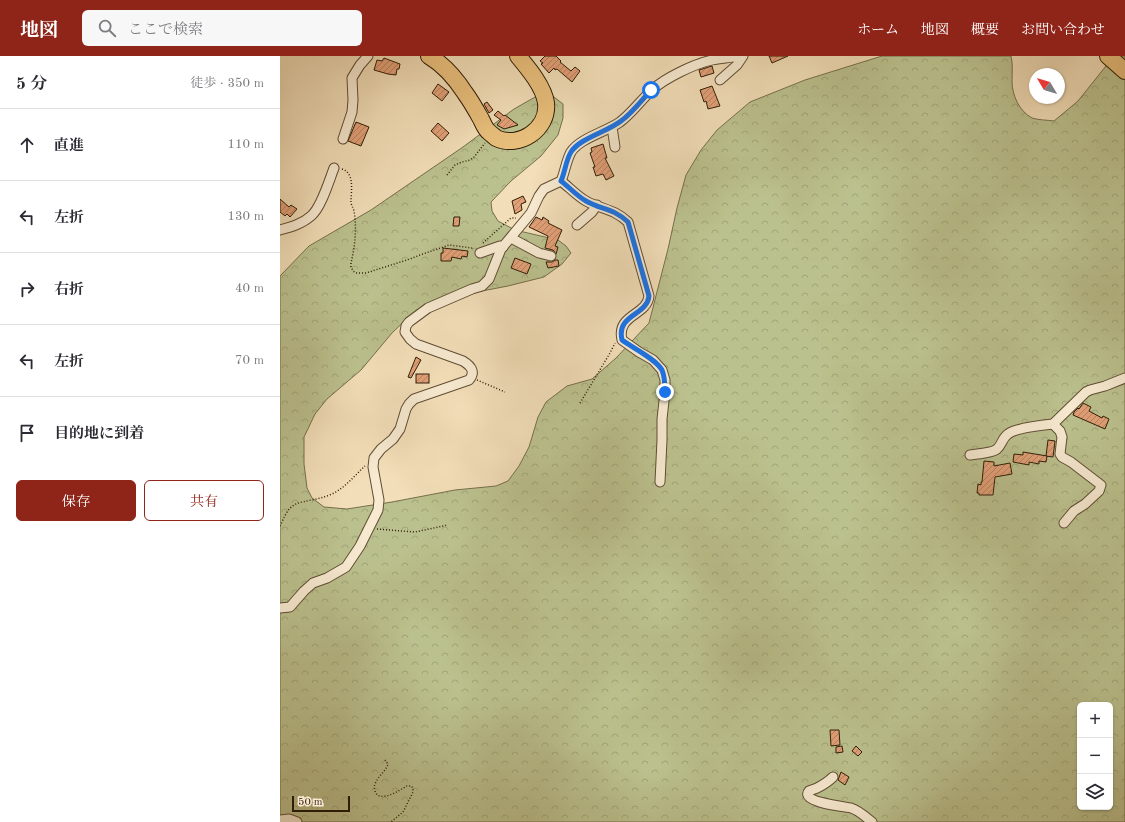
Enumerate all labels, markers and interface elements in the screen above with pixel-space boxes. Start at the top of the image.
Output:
search box [82,10,362,46]
icon: search [96,17,118,39]
text: 地図 [20,22,58,41]
text: ここで検索 [128,23,203,38]
text: ホーム [857,23,899,37]
text: 地図 [921,23,949,37]
text: 概要 [971,23,999,37]
text: お問い合わせ [1021,23,1105,37]
north arrow [1029,68,1065,104]
text: 5 分 [16,76,48,93]
text: 徒歩 · 350 m [190,77,264,90]
route start [642,81,660,99]
icon: ahead [16,134,38,156]
text: 110 m [227,138,264,151]
text: 直進 [54,139,84,154]
icon: left [16,206,38,228]
text: 130 m [227,210,264,223]
text: 左折 [54,211,84,226]
icon: right [16,278,38,300]
text: 40 m [235,282,264,295]
text: 右折 [54,283,84,298]
icon: left [16,350,38,372]
text: 70 m [235,354,264,367]
text: 左折 [54,355,84,370]
route end [656,383,674,401]
icon: arrive [16,422,38,444]
text: 目的地に到着 [54,427,144,442]
button: 保存 [16,480,136,521]
button: 共有 [144,480,264,521]
map controls [1077,702,1113,810]
button: + [1077,702,1113,738]
button: − [1077,738,1113,774]
button: layers [1077,774,1113,810]
scale bar [292,794,350,813]
text: 50 m [298,797,323,808]

